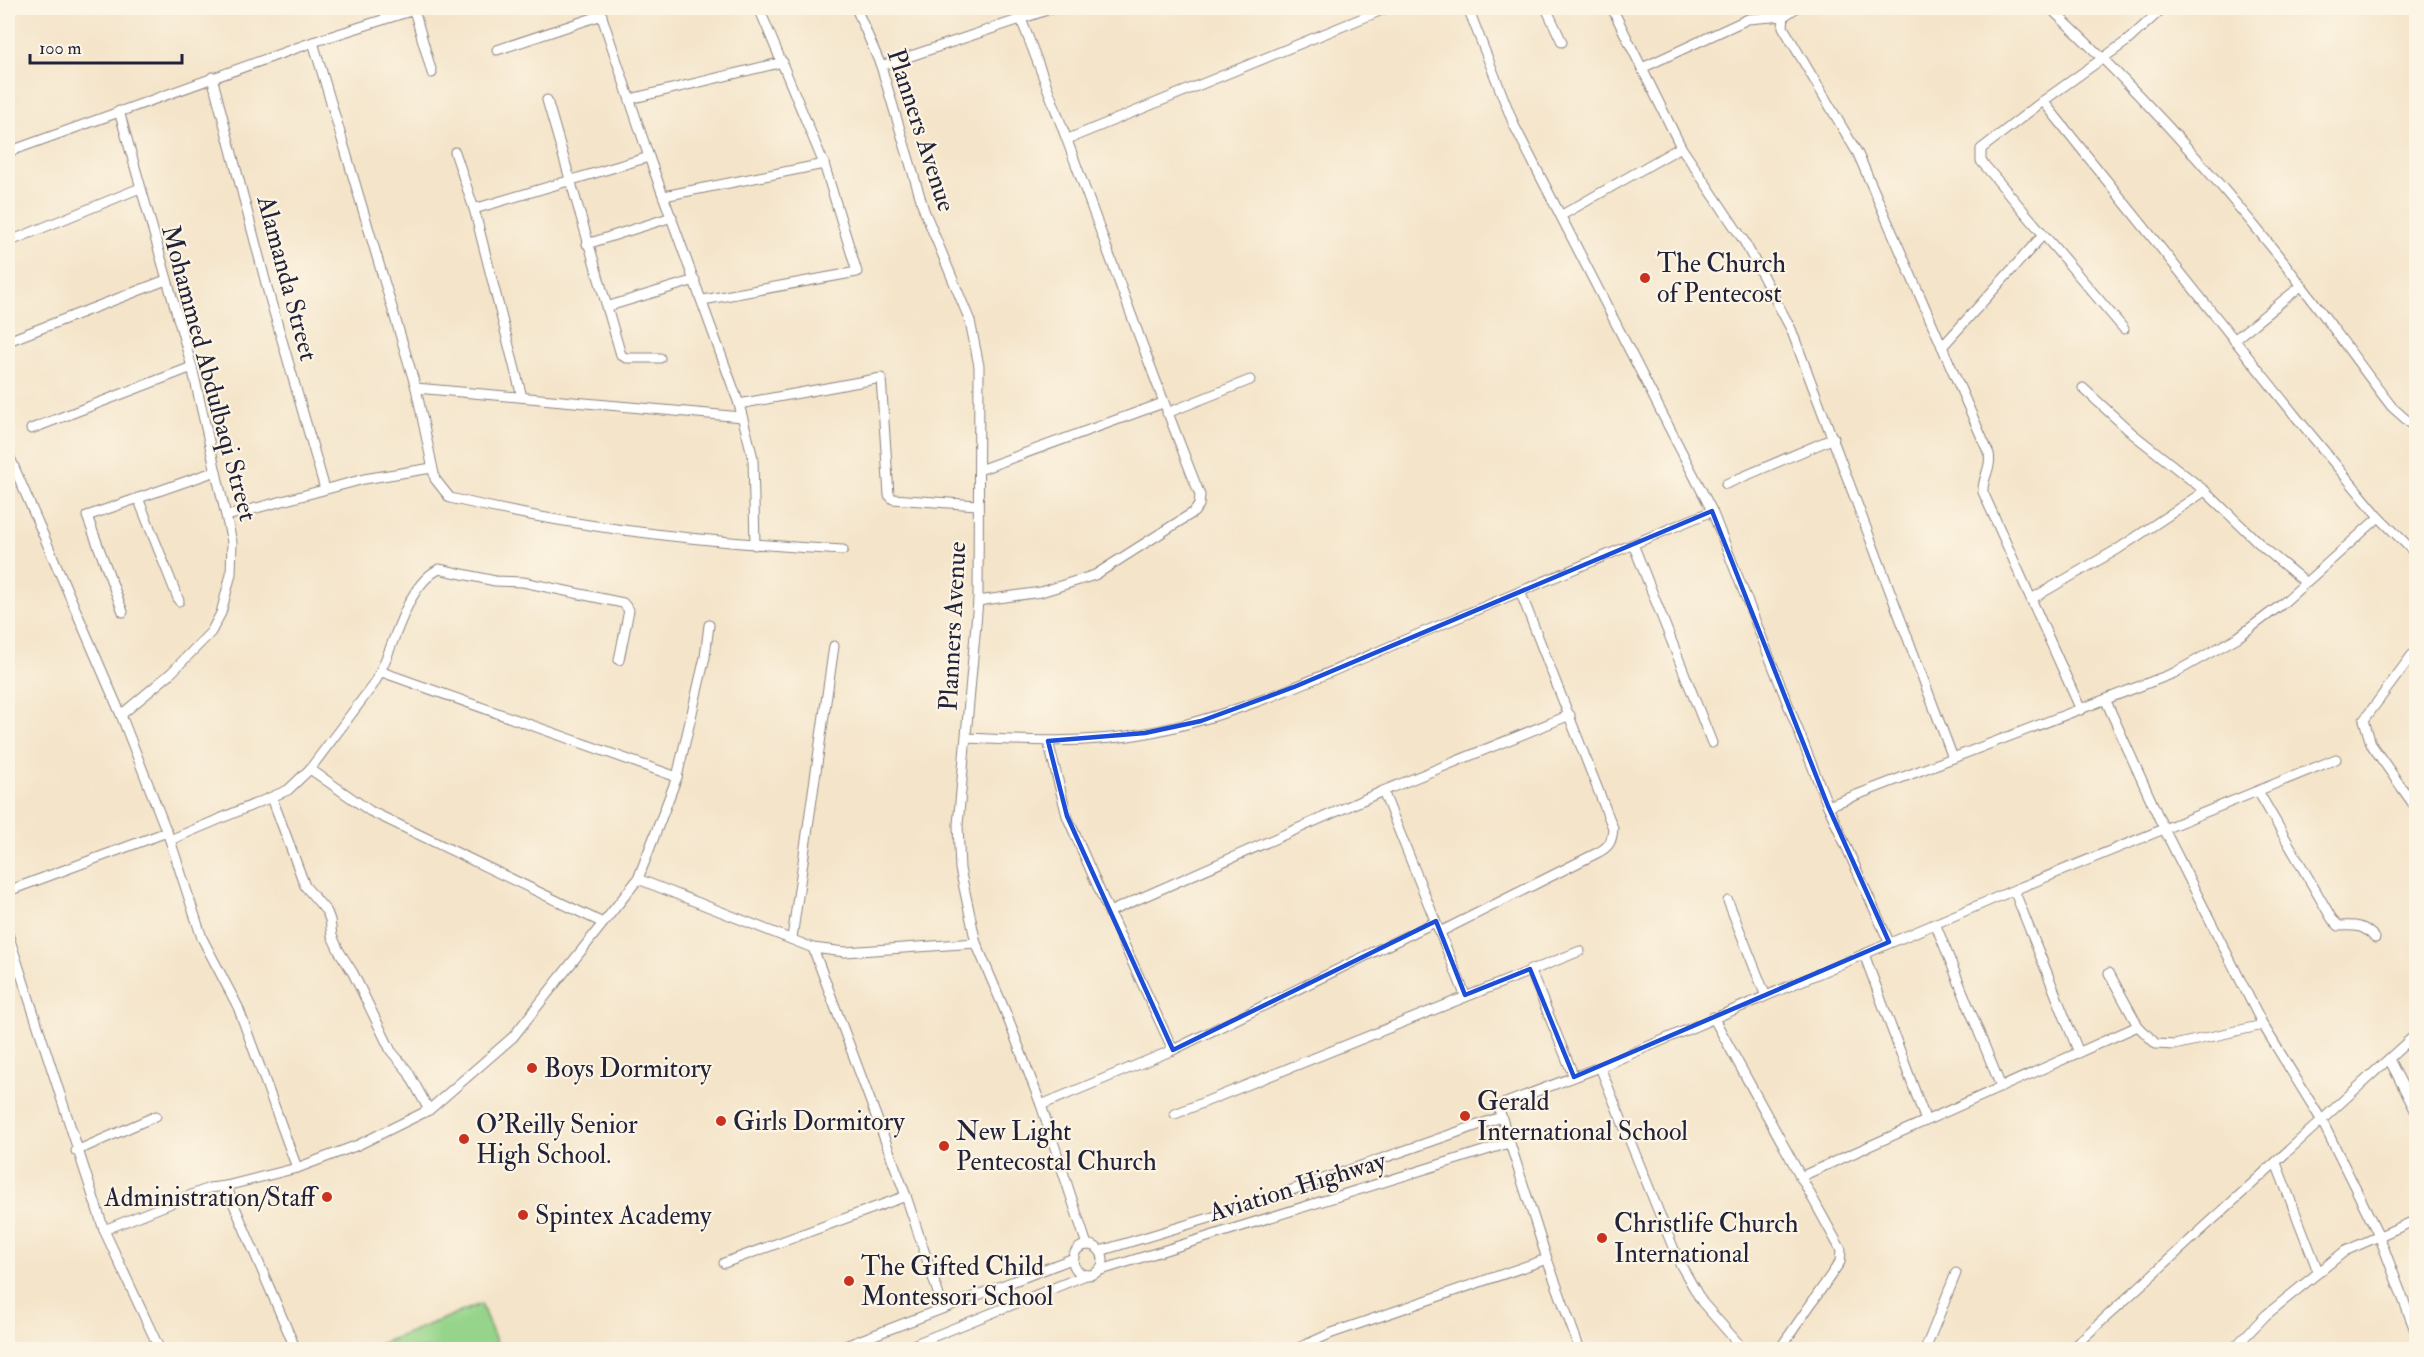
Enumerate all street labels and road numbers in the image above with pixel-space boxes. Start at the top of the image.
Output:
street label: Planners Avenue [880,45,963,216]
street label: Alamanda Street [249,191,324,364]
street label: Mohammed Abdulbaqi Street [154,222,264,525]
street label: Planners Avenue [933,540,973,712]
street label: Aviation Highway [1204,1145,1390,1229]

